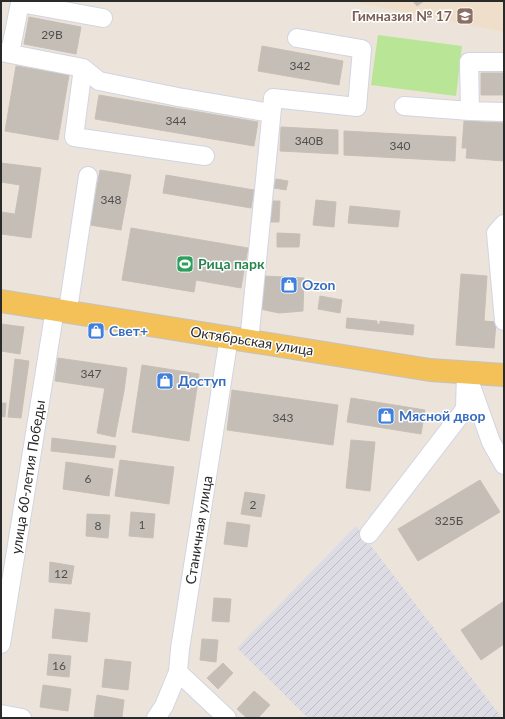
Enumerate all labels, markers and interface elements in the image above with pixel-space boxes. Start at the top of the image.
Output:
school or university icon: Гимназия № 17 [455,6,475,26]
place label: Гимназия № 17 [352,7,452,24]
house number: 29В [41,27,63,42]
house number: 342 [290,58,310,73]
house number: 344 [166,113,186,128]
house number: 340В [295,133,324,148]
house number: 340 [390,138,410,153]
house number: 348 [101,192,121,207]
sports icon: Рица парк [175,254,195,274]
place label: Рица парк [198,255,265,272]
shop icon: Ozon [279,275,299,295]
place label: Ozon [302,276,336,293]
shop icon: Свет+ [86,321,106,341]
place label: Свет+ [109,322,148,339]
street label: Октябрьская улица [189,322,315,359]
house number: 347 [81,366,101,381]
shop icon: Доступ [155,371,175,391]
place label: Доступ [178,372,226,389]
street label: улица 60-летия Победы [7,399,48,555]
shop icon: Мясной двор [376,406,396,426]
place label: Мясной двор [399,407,485,424]
house number: 343 [273,410,293,425]
house number: 6 [85,471,92,486]
street label: Станичная улица [182,474,215,585]
house number: 2 [250,497,257,512]
house number: 325Б [435,513,463,528]
house number: 1 [139,517,146,532]
house number: 8 [95,518,102,533]
house number: 12 [54,566,68,581]
house number: 16 [52,658,66,673]

